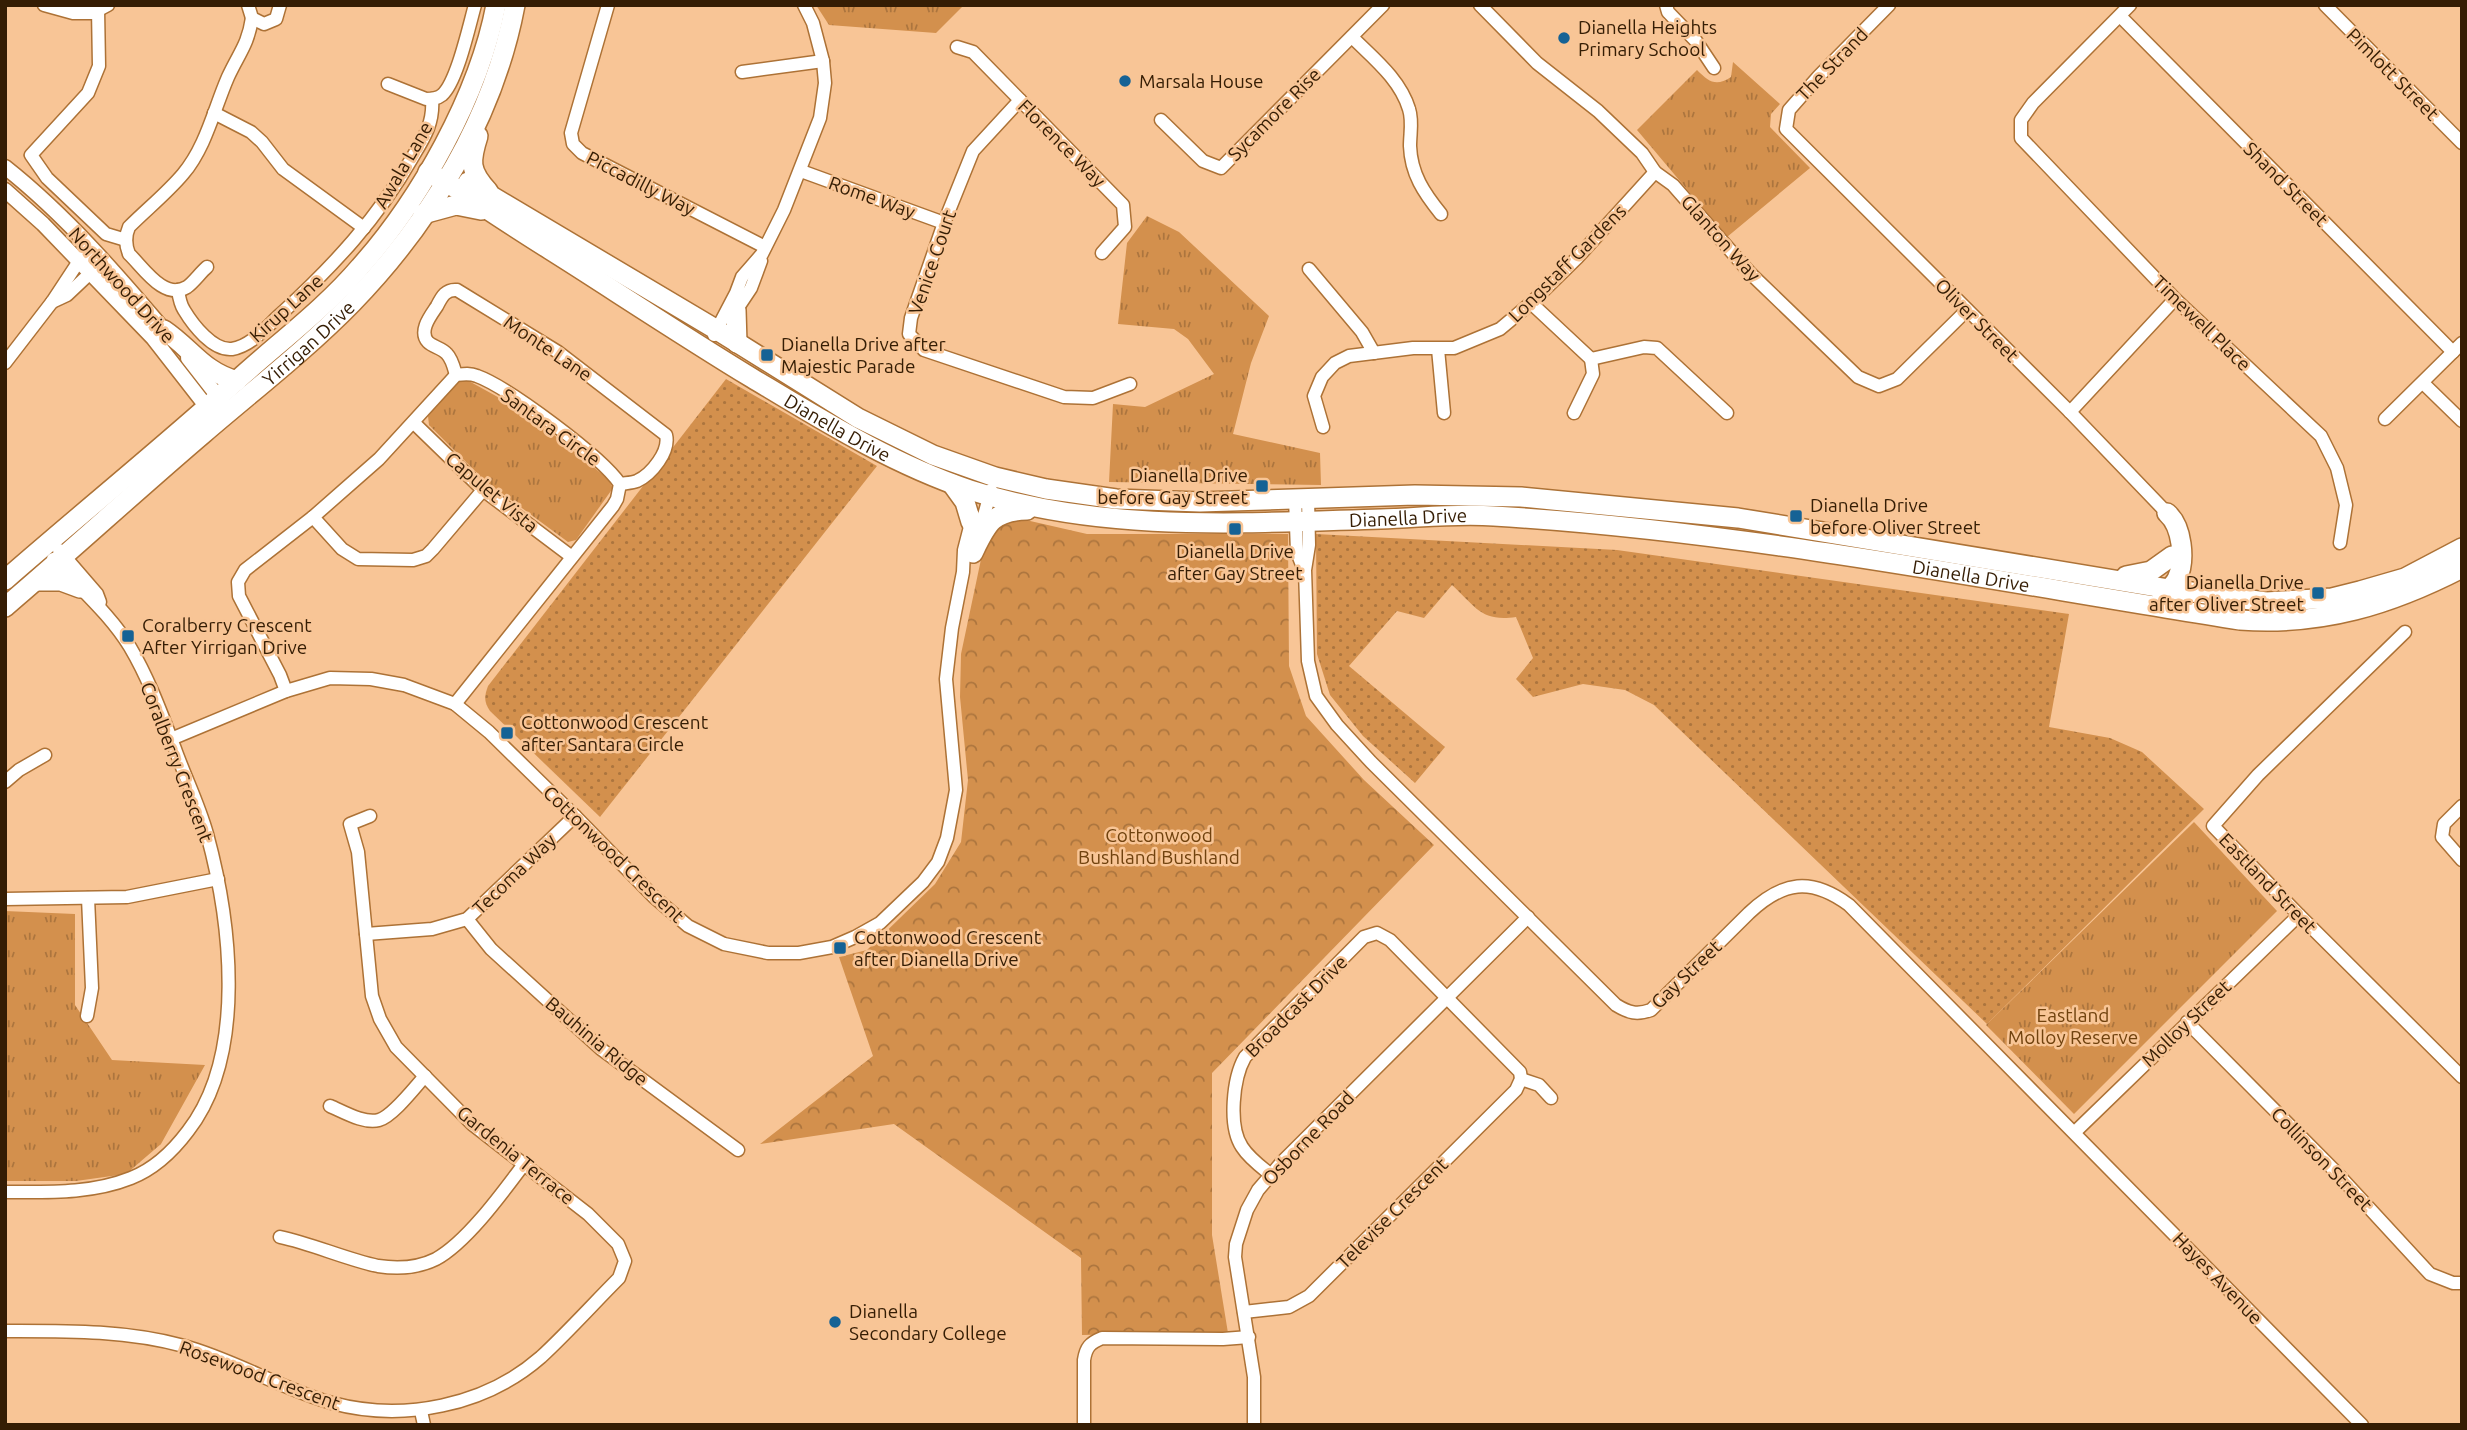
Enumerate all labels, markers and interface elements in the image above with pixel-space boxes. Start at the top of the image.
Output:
place label: Dianella Heights Primary School [1578,16,1717,60]
street label: The Strand [1792,23,1872,105]
street label: Pimlott Street [2343,24,2444,125]
marker: Dianella Heights Primary School [1556,30,1572,46]
street label: Sycamore Rise [1223,63,1325,165]
place label: Marsala House [1139,70,1264,92]
marker: Marsala House [1117,73,1133,89]
street label: Florence Way [1014,95,1110,191]
street label: Awala Lane [369,118,437,212]
street label: Shand Street [2239,137,2333,231]
street label: Piccadilly Way [583,146,699,220]
street label: Rome Way [826,171,918,223]
street label: Glanton Way [1677,190,1765,286]
street label: Longstaff Gardens [1504,200,1630,326]
street label: Venice Court [904,206,960,317]
street label: Northwood Drive [64,223,180,347]
street label: Kirup Lane [245,269,327,347]
street label: Timewell Place [2149,271,2255,375]
street label: Oliver Street [1931,274,2024,367]
street label: Yirrigan Drive [258,296,359,390]
street label: Monte Lane [500,310,596,386]
place label: Dianella Drive after Majestic Parade [781,333,946,377]
marker: Dianella Drive after Majestic Parade [759,347,775,363]
street label: Santara Circle [497,384,605,470]
street label: Dianella Drive [780,389,894,466]
street label: Capulet Vista [441,447,543,537]
place label: Dianella Drive before Gay Street [1097,464,1249,508]
marker: Dianella Drive before Gay Street [1254,478,1270,494]
place label: Dianella Drive before Oliver Street [1810,494,1981,538]
street label: Dianella Drive [1349,504,1467,531]
marker: Dianella Drive before Oliver Street [1788,508,1804,524]
marker: Dianella Drive after Gay Street [1227,521,1243,537]
place label: Dianella Drive after Gay Street [1167,540,1303,584]
street label: Dianella Drive [1911,555,2031,596]
place label: Dianella Drive after Oliver Street [2149,571,2305,615]
marker: Dianella Drive after Oliver Street [2310,585,2326,601]
place label: Coralberry Crescent After Yirrigan Drive [142,614,312,658]
marker: Coralberry Crescent After Yirrigan Drive [120,628,136,644]
street label: Coralberry Crescent [136,679,218,846]
place label: Cottonwood Crescent after Santara Circle [521,711,709,755]
marker: Cottonwood Crescent after Santara Circle [499,725,515,741]
street label: Cottonwood Crescent [539,781,689,927]
park label: Cottonwood Bushland Bushland [1078,824,1240,868]
street label: Tecoma Way [468,829,560,919]
street label: Eastland Street [2215,829,2322,938]
place label: Cottonwood Crescent after Dianella Drive [854,926,1042,970]
street label: Gay Street [1646,935,1726,1013]
marker: Cottonwood Crescent after Dianella Drive [832,940,848,956]
street label: Broadcast Drive [1241,951,1351,1061]
street label: Molloy Street [2137,975,2235,1071]
street label: Bauhinia Ridge [541,992,653,1090]
park label: Eastland Molloy Reserve [2008,1004,2138,1048]
street label: Osborne Road [1258,1087,1358,1189]
street label: Gardenia Terrace [453,1101,579,1209]
street label: Collinson Street [2267,1103,2377,1216]
street label: Televise Crescent [1332,1153,1452,1273]
street label: Hayes Avenue [2169,1227,2267,1329]
place label: Dianella Secondary College [849,1300,1007,1344]
marker: Dianella Secondary College [827,1314,843,1330]
street label: Rosewood Crescent [177,1336,344,1414]

